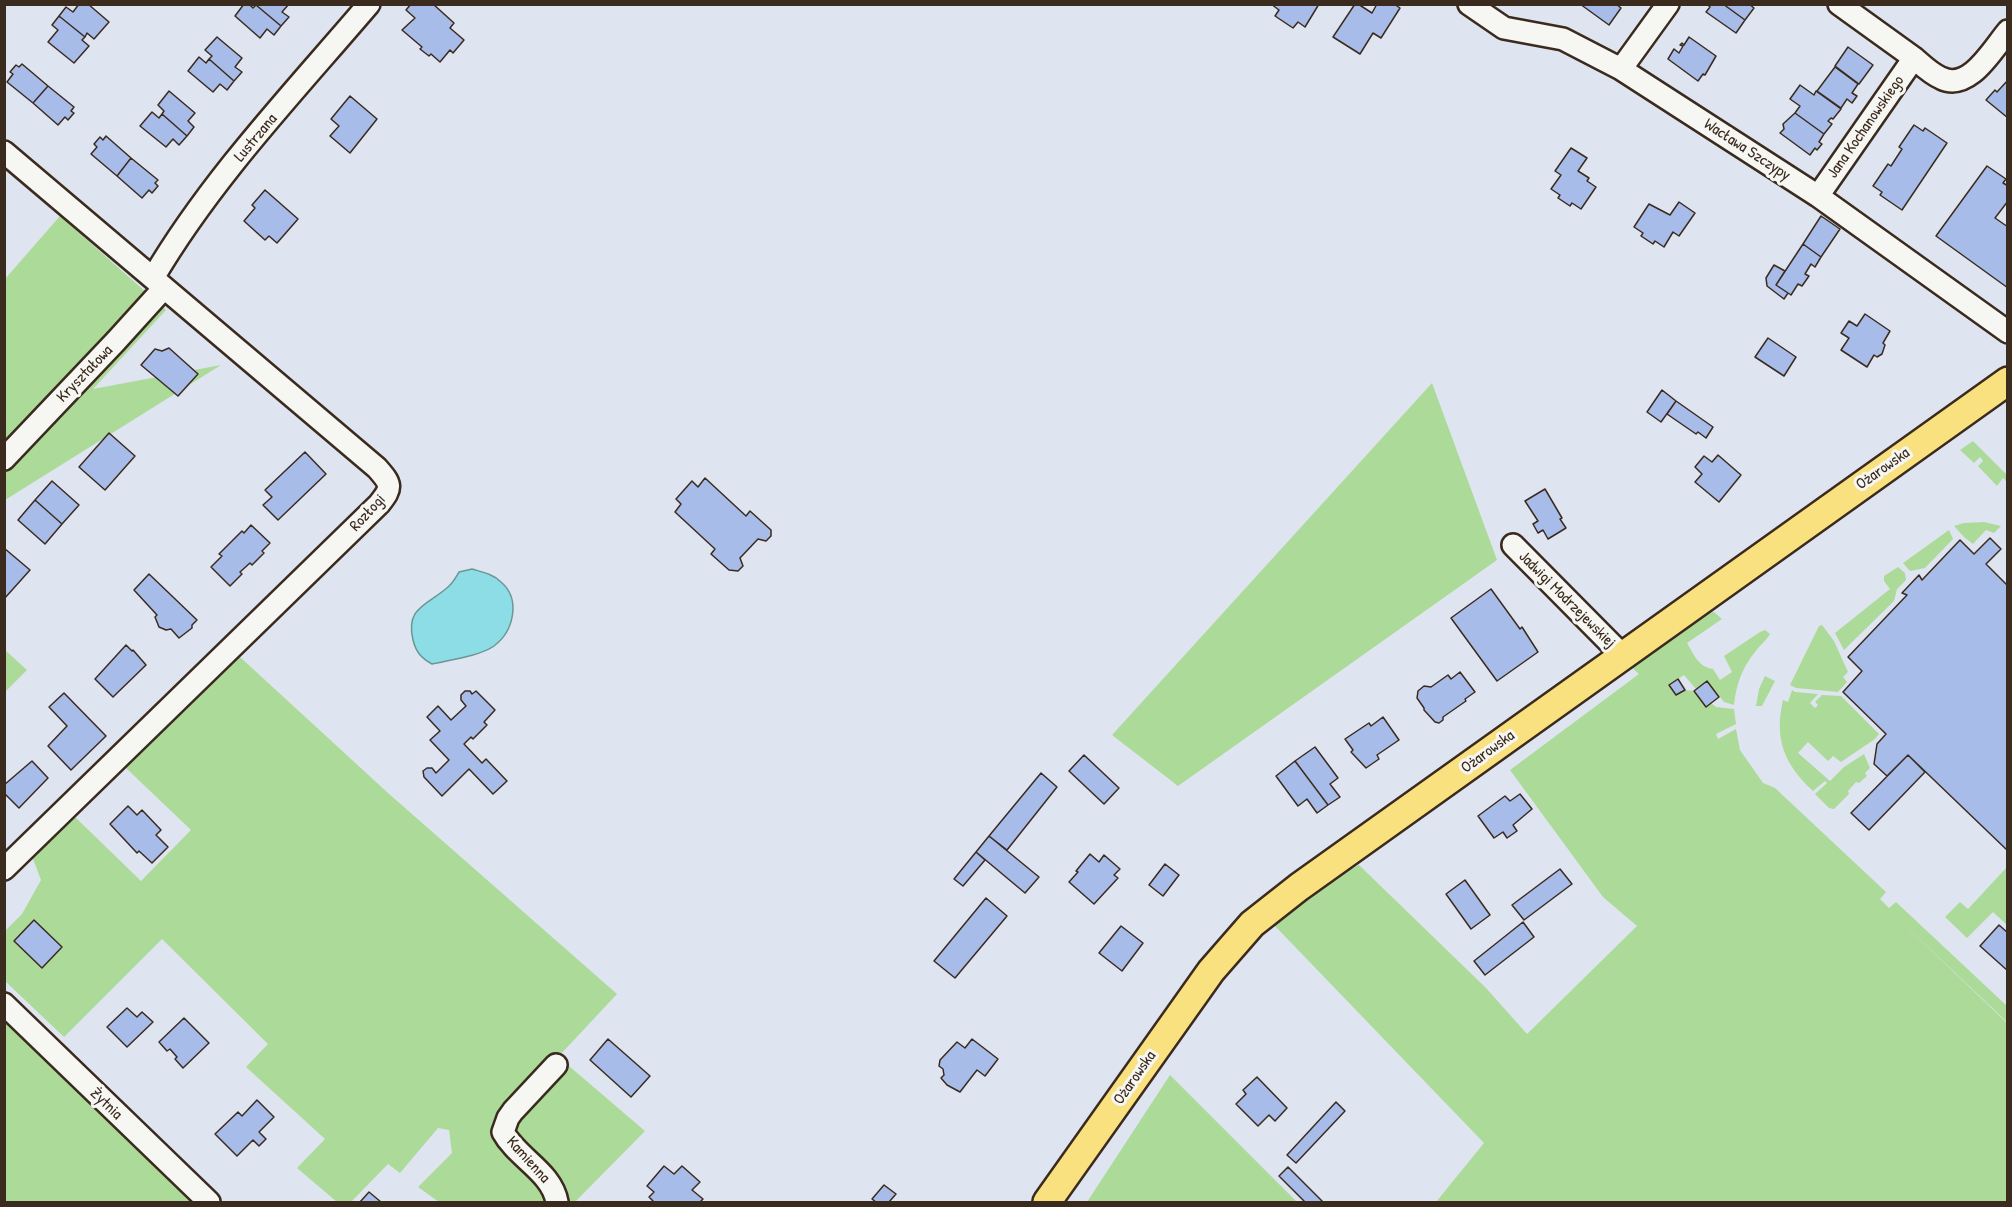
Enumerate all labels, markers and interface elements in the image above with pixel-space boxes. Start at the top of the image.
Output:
street label: Jana Kochanowskiego [1823,72,1909,182]
street label: Lustrzana [230,110,282,166]
street label: Wacława Szczypy [1700,115,1794,185]
street label: Kryształowa [53,341,117,407]
street label: Ożarowska [1852,444,1914,494]
street label: Rozłogi [346,490,390,536]
street label: Jadwigi Modrzejewskiej [1514,547,1620,653]
street label: Ożarowska [1458,726,1518,778]
street label: Ożarowska [1110,1047,1160,1109]
street label: Żytnia [86,1084,126,1124]
street label: Kamienna [502,1133,554,1187]

